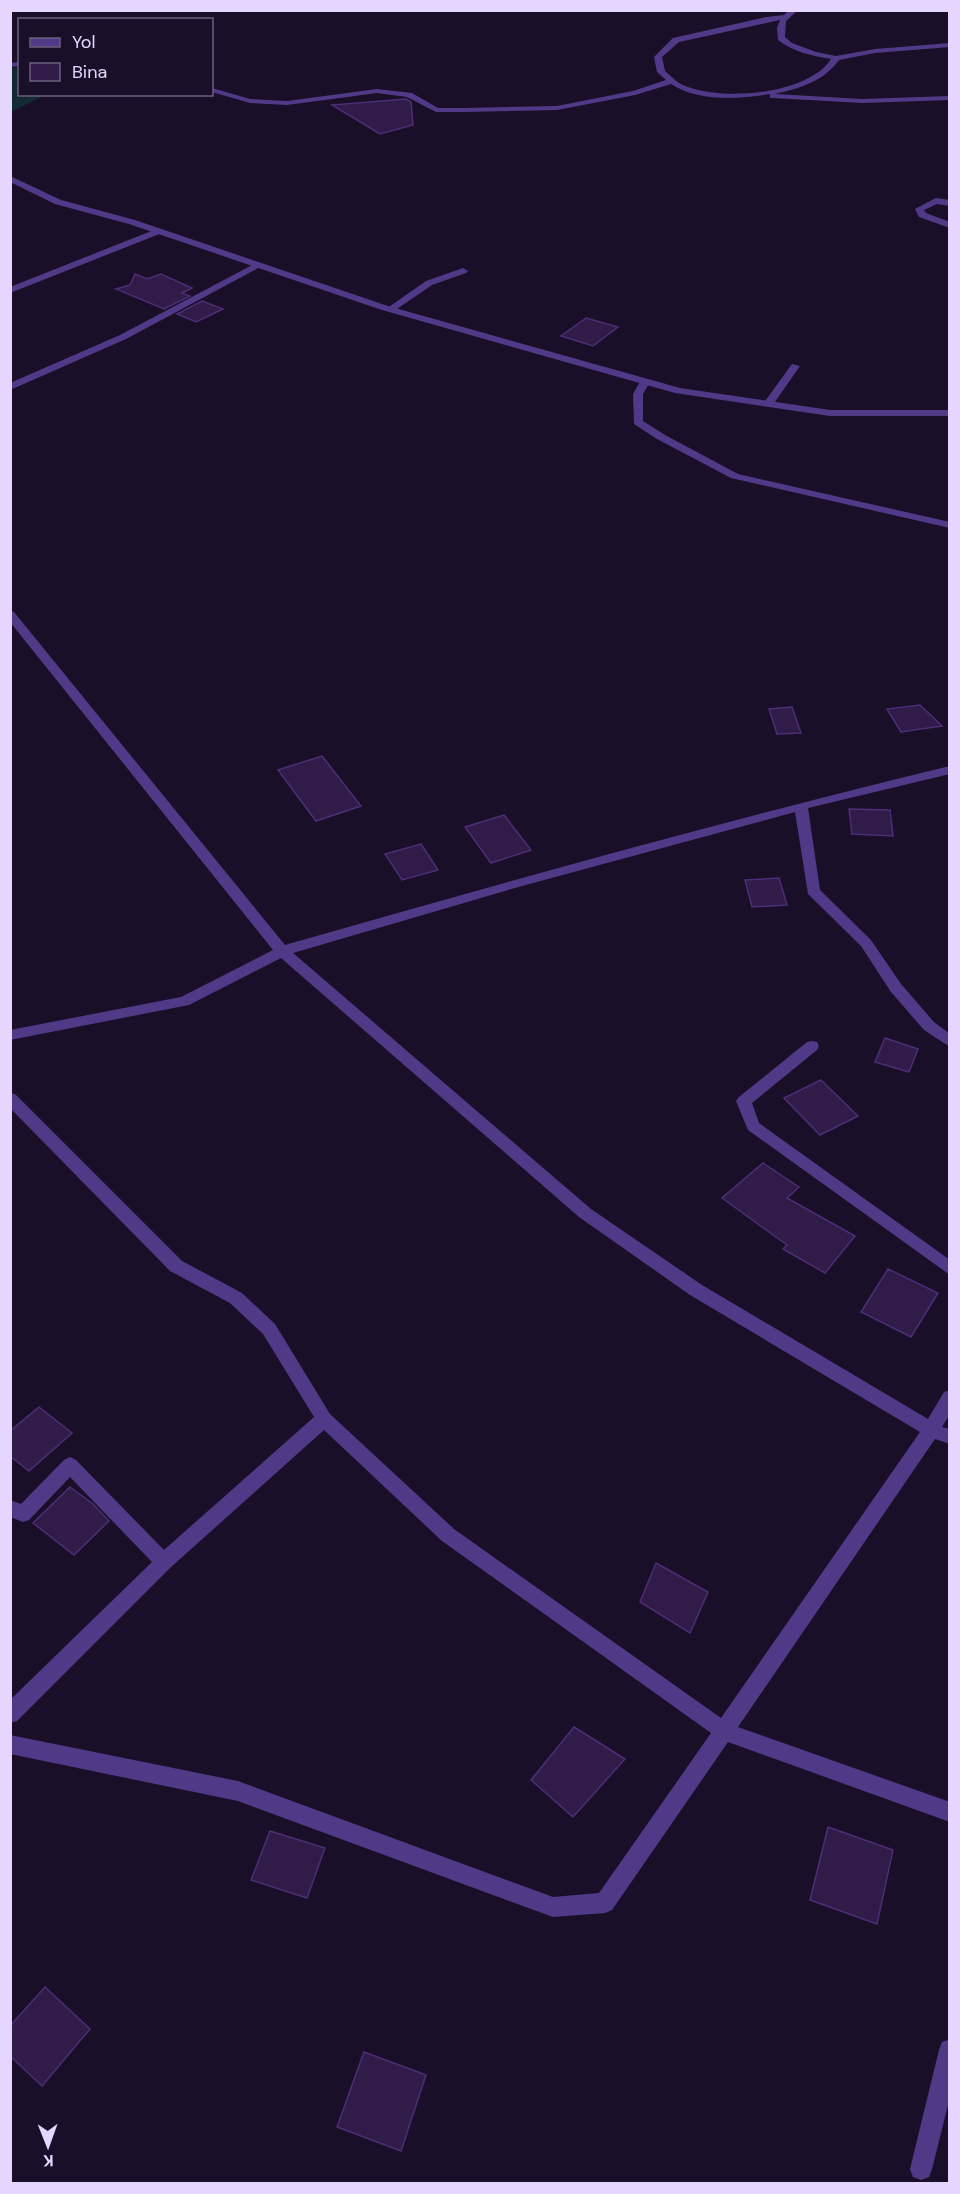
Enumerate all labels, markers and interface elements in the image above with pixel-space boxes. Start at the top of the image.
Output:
legend [18,18,213,96]
text: Yol [72,30,96,54]
text: Bina [72,60,107,84]
north arrow [18,2116,78,2176]
text: K [42,2150,54,2171]

